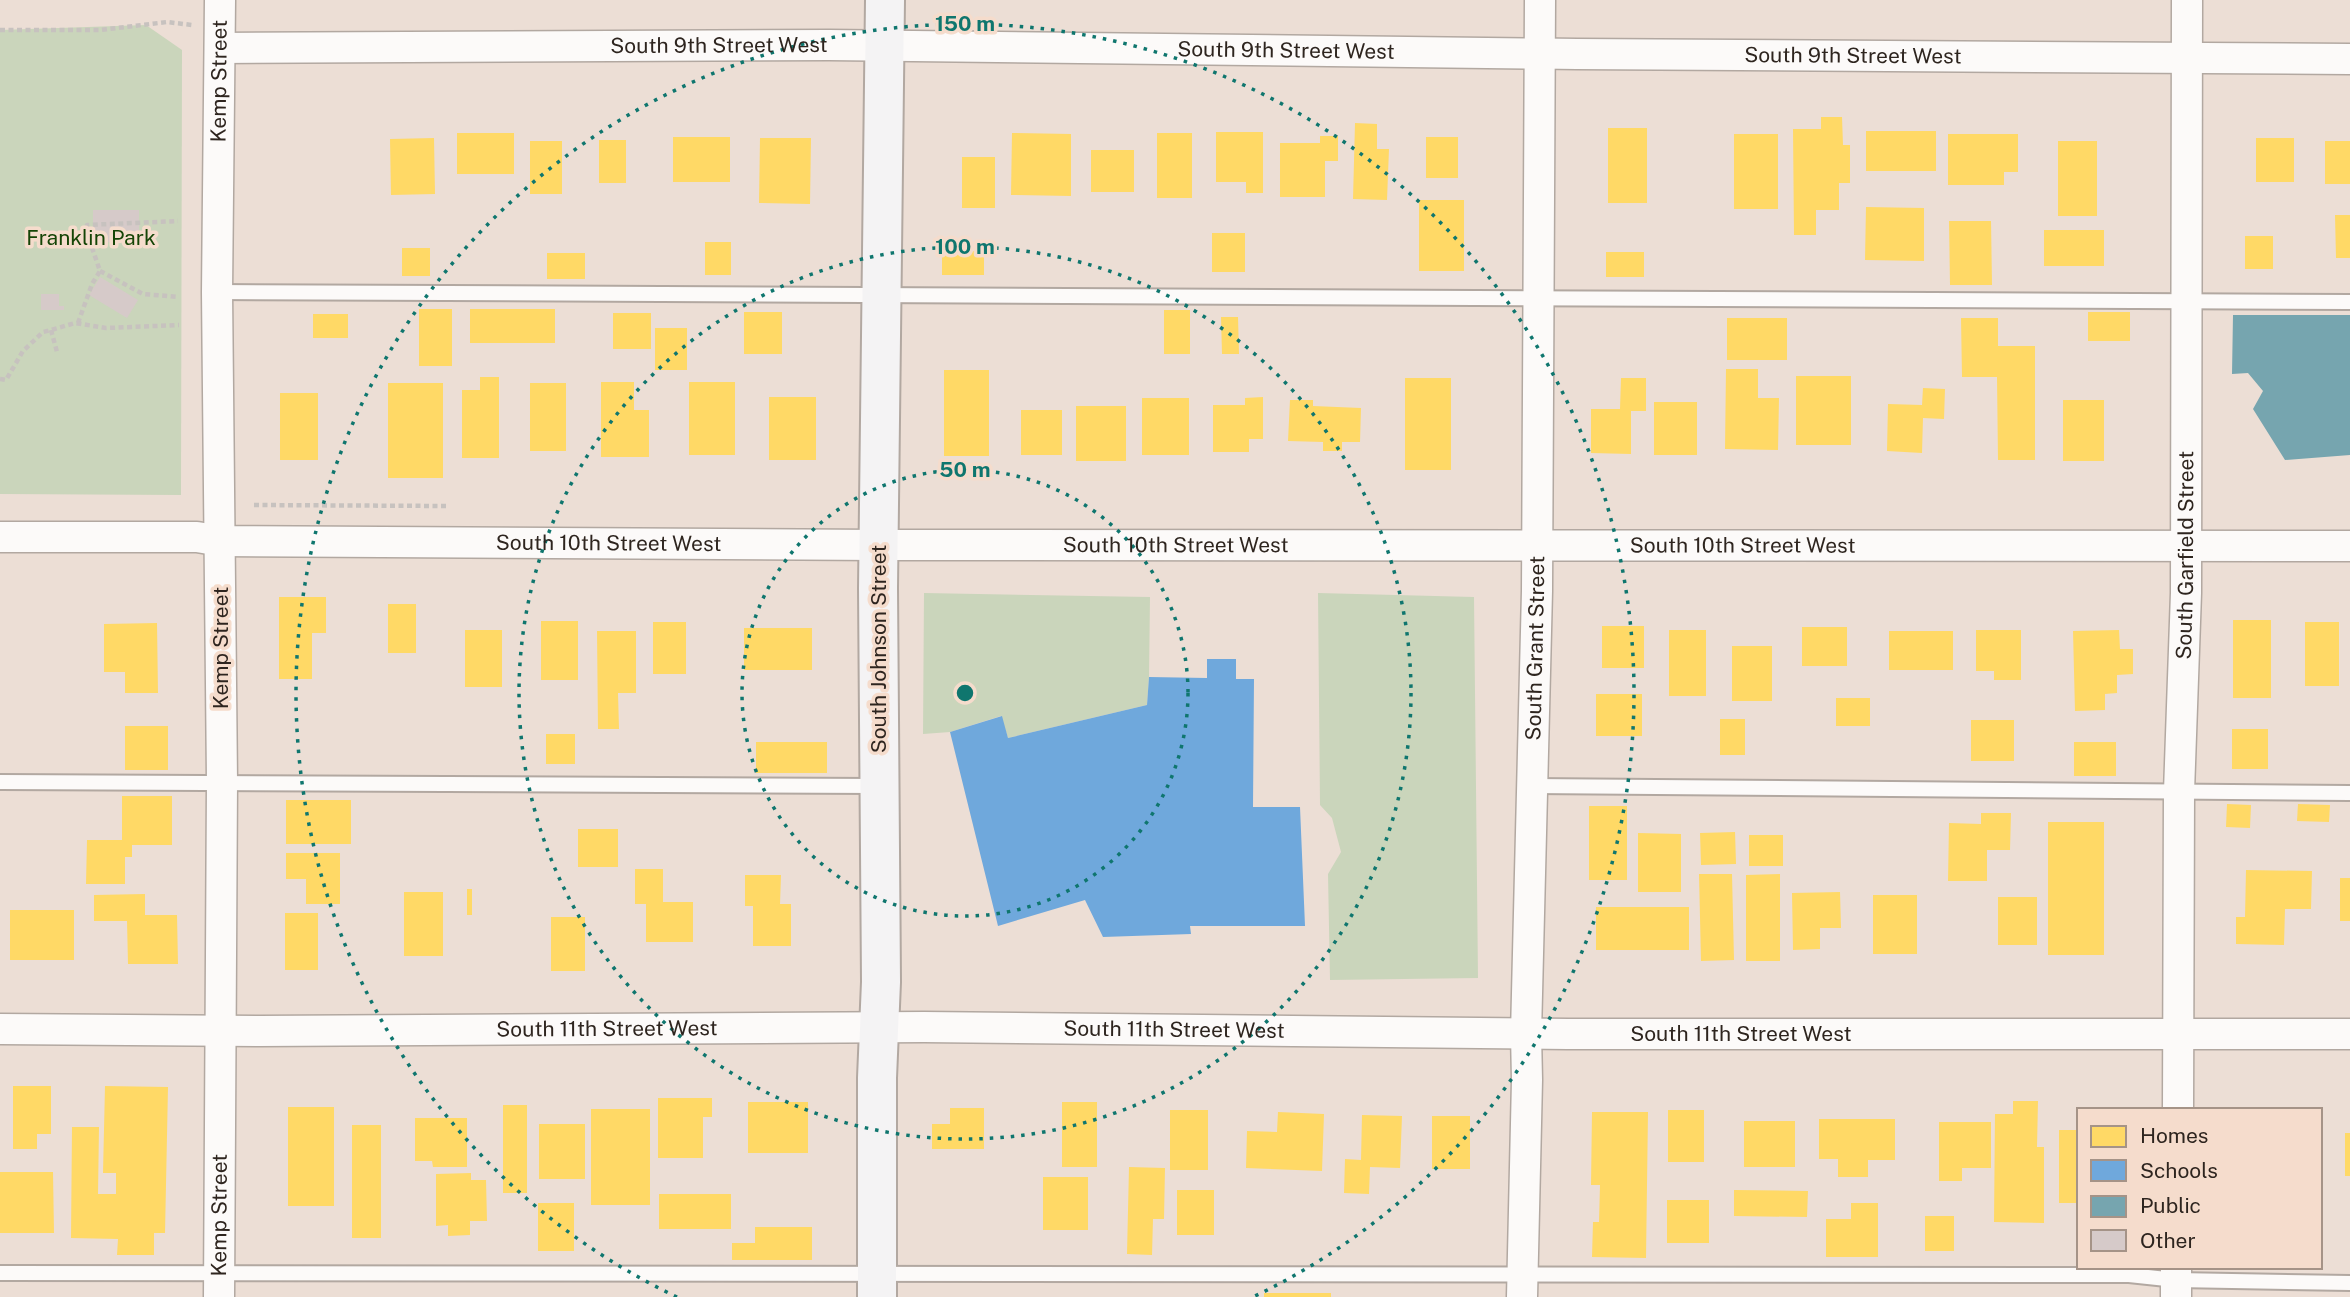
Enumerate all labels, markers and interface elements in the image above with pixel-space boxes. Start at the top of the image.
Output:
text: 150 m [935,11,995,36]
street label: Kemp Street [206,20,232,143]
street label: South 9th Street West [610,32,828,58]
street label: South 9th Street West [1177,36,1395,64]
street label: South 9th Street West [1744,42,1962,68]
park label: Franklin Park [26,225,156,250]
text: 100 m [935,234,995,259]
street label: South Garfield Street [2171,451,2198,660]
text: 50 m [939,457,991,482]
street label: South 10th Street West [496,530,722,556]
street label: South 10th Street West [1063,532,1289,557]
street label: South 10th Street West [1630,533,1856,558]
street label: South Johnson Street [866,545,891,753]
street label: South Grant Street [1520,556,1549,741]
street label: Kemp Street [208,587,233,709]
centre of rings [953,681,977,705]
street label: South 11th Street West [496,1015,718,1042]
street label: South 11th Street West [1063,1016,1285,1043]
street label: South 11th Street West [1630,1021,1852,1046]
legend [2077,1108,2322,1269]
text: Homes [2140,1123,2208,1148]
street label: Kemp Street [206,1154,232,1276]
text: Schools [2140,1158,2218,1183]
text: Public [2140,1193,2201,1218]
text: Other [2140,1228,2196,1253]

